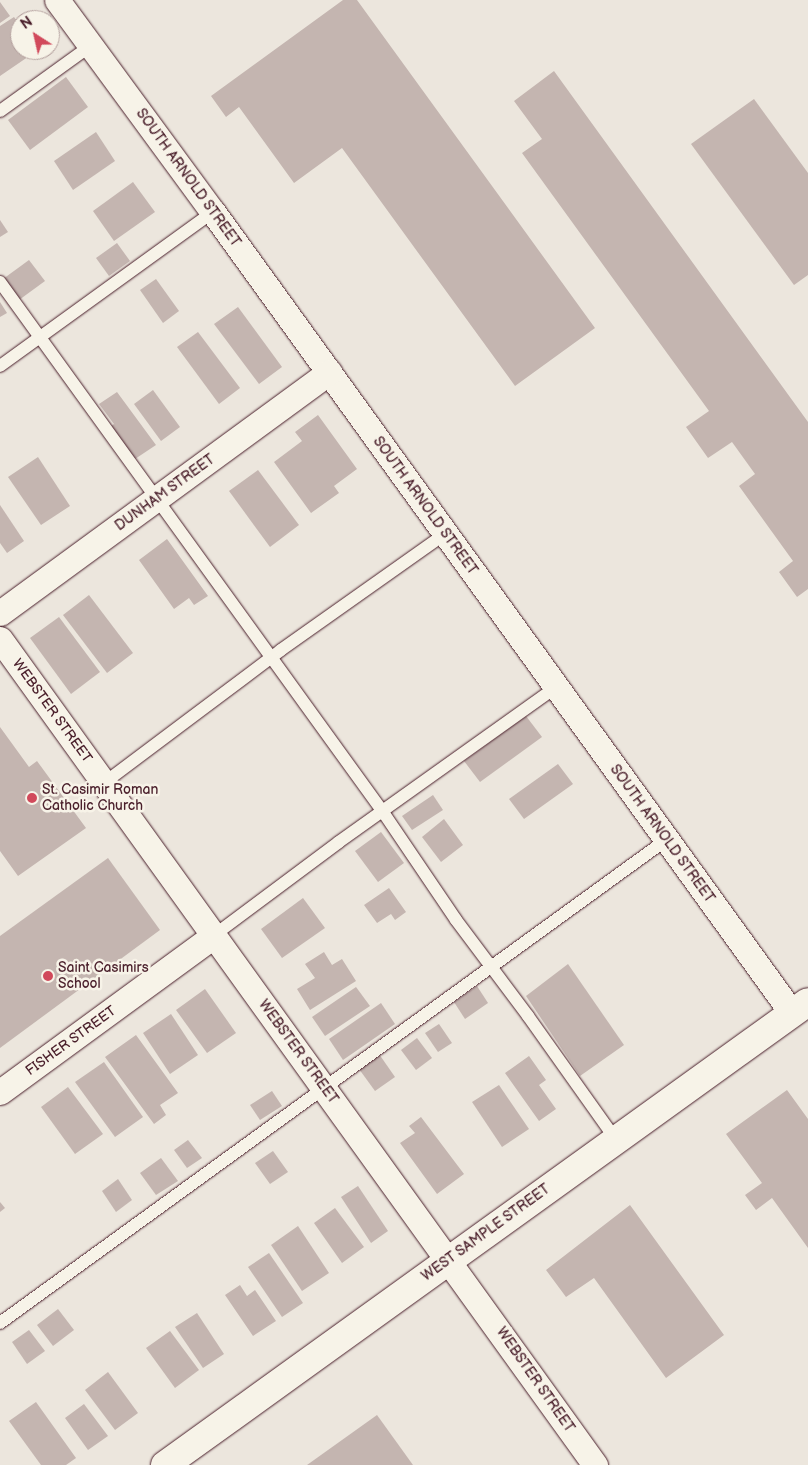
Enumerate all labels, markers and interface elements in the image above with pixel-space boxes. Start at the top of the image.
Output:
north arrow [10,10,60,60]
text: N [17,13,36,33]
street label: SOUTH ARNOLD STREET [132,106,244,250]
street label: SOUTH ARNOLD STREET [369,434,481,578]
street label: DUNHAM STREET [112,451,218,535]
street label: WEBSTER STREET [9,656,95,766]
street label: SOUTH ARNOLD STREET [606,762,718,906]
place label: St. Casimir Roman Catholic Church [42,782,158,814]
marker: St. Casimir Roman Catholic Church [26,792,38,804]
place label: Saint Casimirs School [58,960,149,992]
marker: Saint Casimirs School [42,970,54,982]
street label: WEBSTER STREET [255,997,341,1107]
street label: FISHER STREET [22,1003,120,1079]
street label: WEST SAMPLE STREET [418,1181,554,1285]
street label: WEBSTER STREET [492,1324,578,1436]

